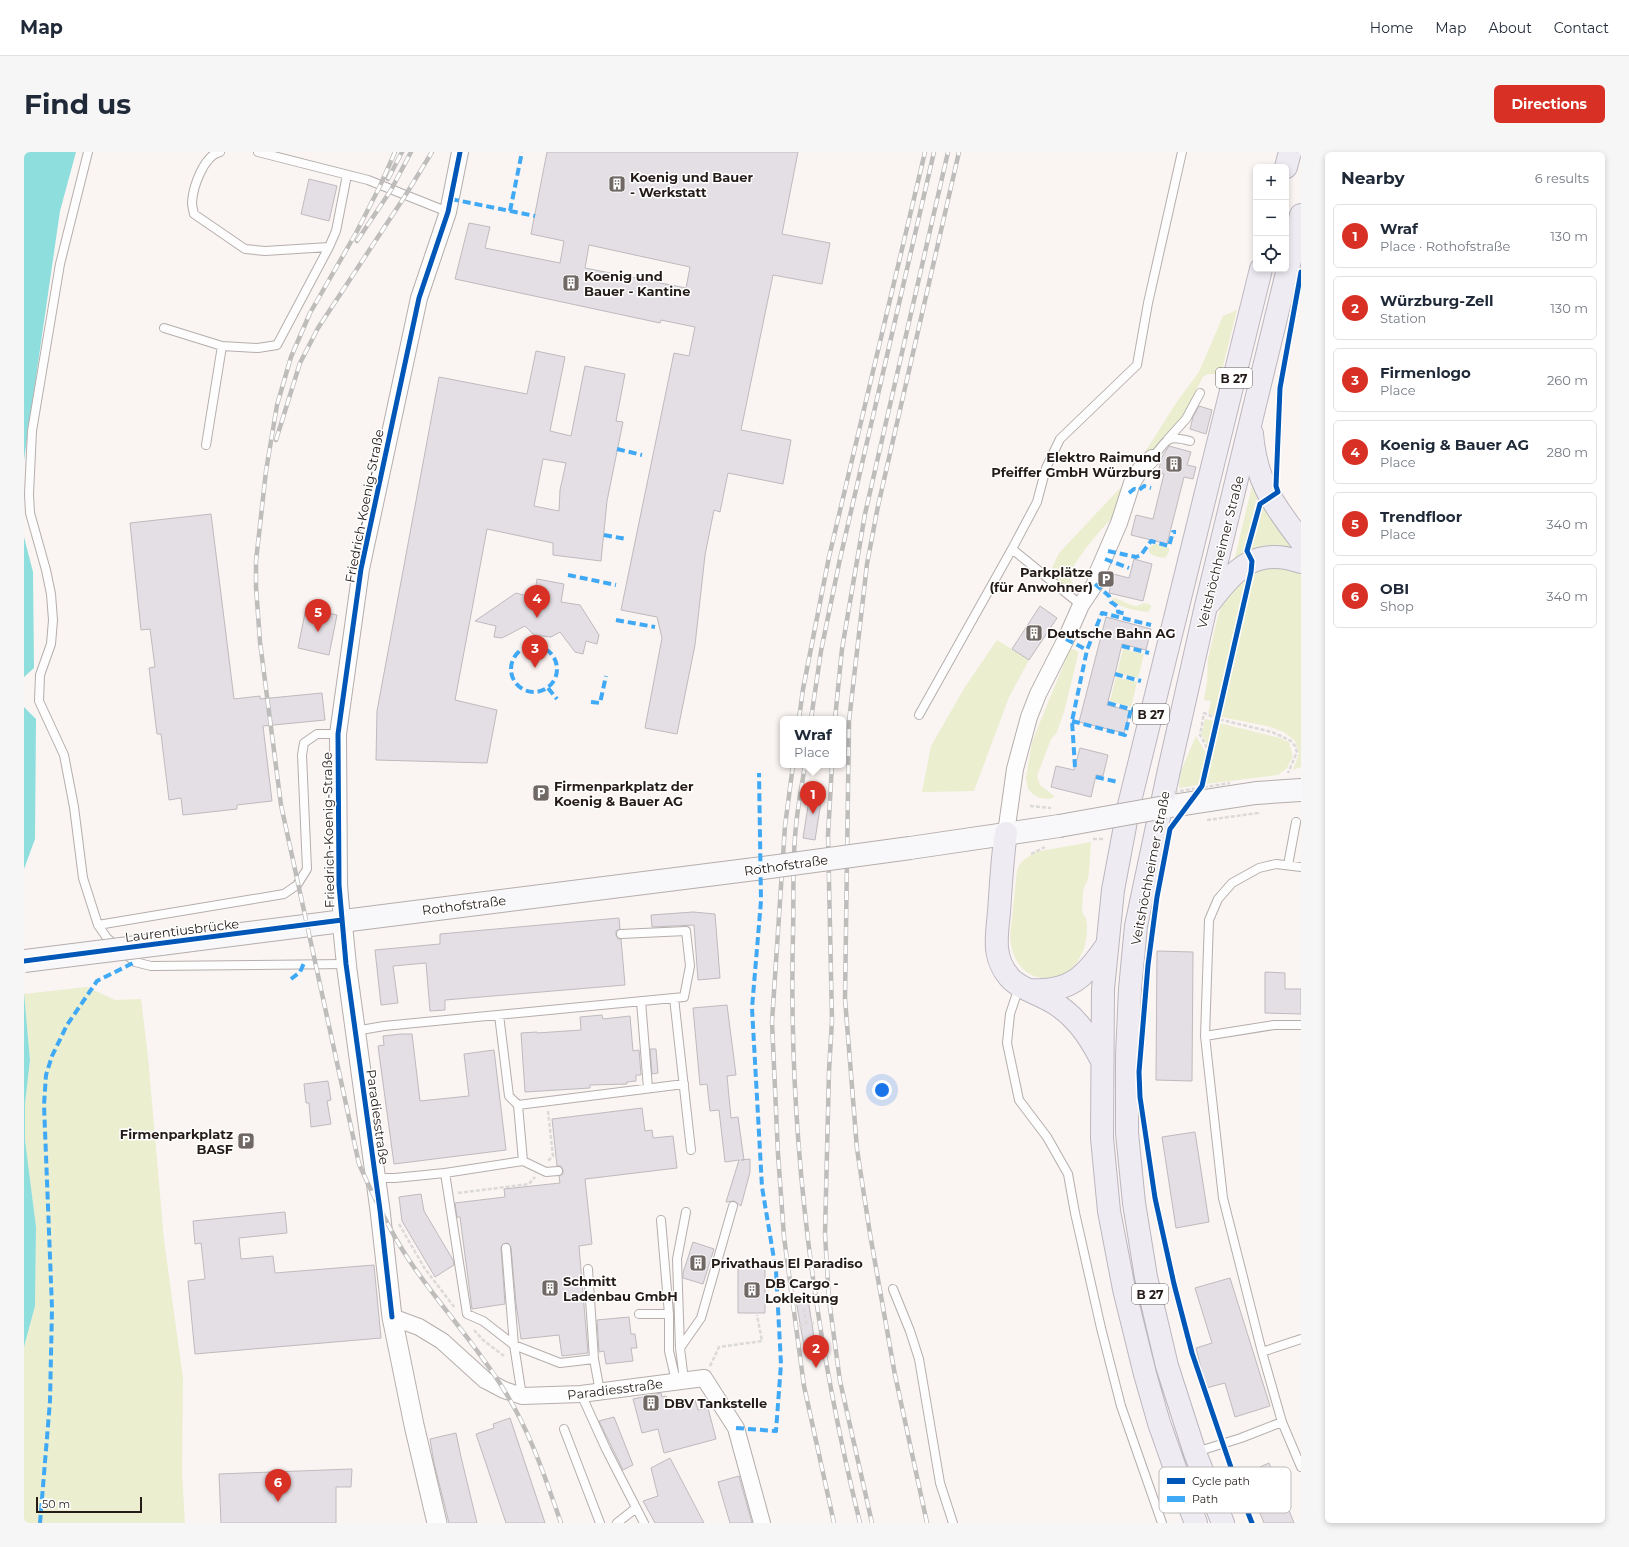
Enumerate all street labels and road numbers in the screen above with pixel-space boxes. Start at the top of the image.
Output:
road number: B 27 [1216,368,1252,388]
street label: Friedrich-Koenig-Straße [341,428,387,584]
street label: Veitshöchheimer Straße [1193,474,1247,630]
road number: B 27 [1133,704,1169,724]
street label: Friedrich-Koenig-Straße [319,752,337,908]
street label: Veitshöchheimer Straße [1127,789,1173,946]
street label: Rothofstraße [743,851,829,879]
street label: Rothofstraße [421,892,507,918]
street label: Laurentiusbrücke [124,915,240,945]
street label: Paradiesstraße [363,1068,393,1166]
road number: B 27 [1132,1284,1168,1304]
street label: Paradiesstraße [566,1375,664,1403]

